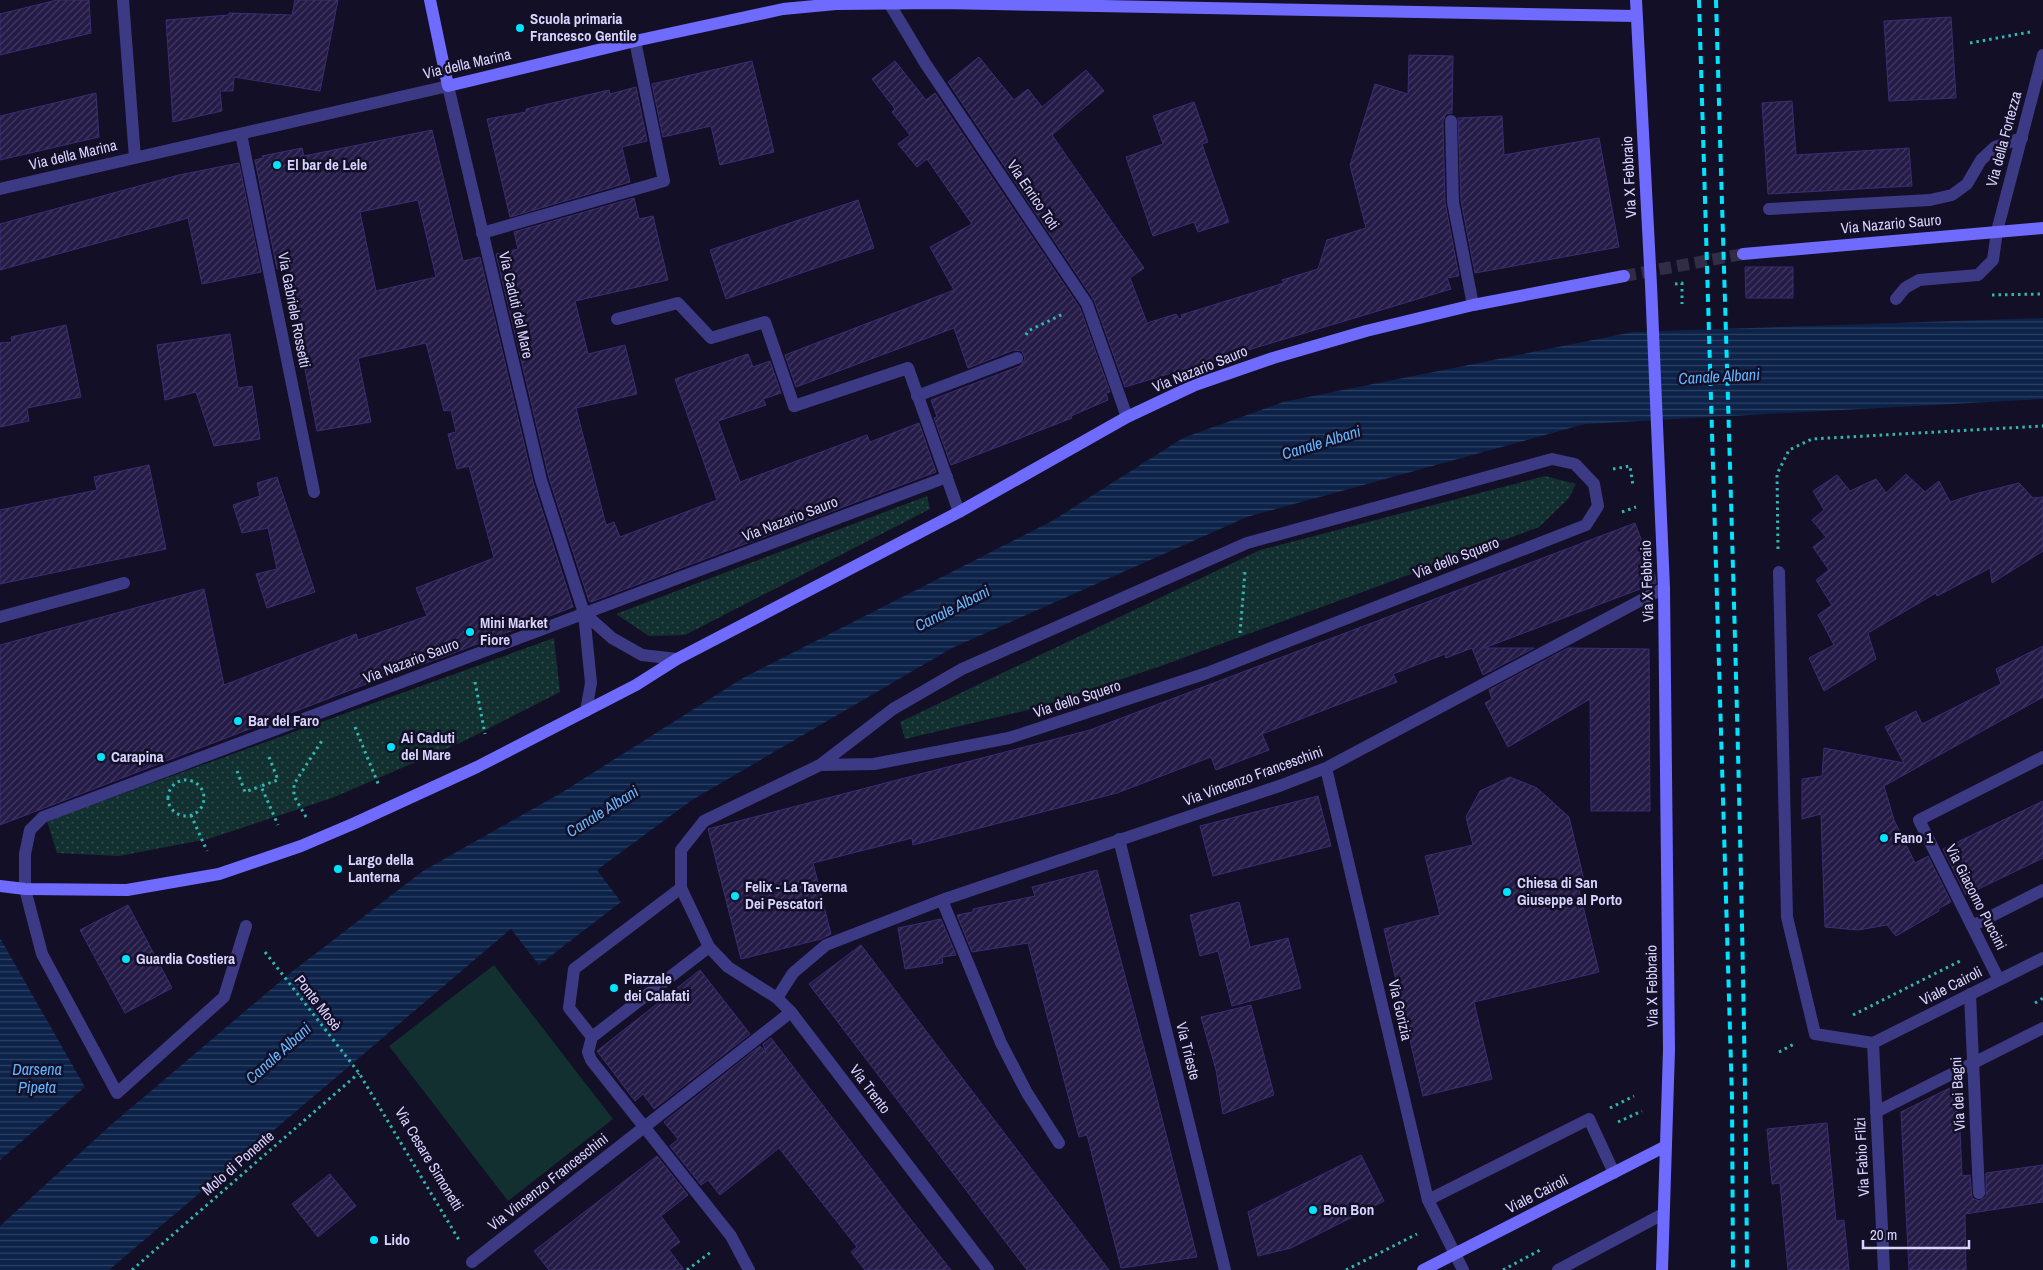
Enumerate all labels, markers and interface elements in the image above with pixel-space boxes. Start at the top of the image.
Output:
place label: Scuola primaria Francesco Gentile [530,8,637,46]
marker: Scuola primaria Francesco Gentile [514,22,526,34]
street label: Via della Marina [421,43,513,84]
street label: Via della Fortezza [1981,89,2026,189]
street label: Via della Marina [27,134,119,175]
street label: Via X Febbraio [1616,135,1641,218]
place label: El bar de Lele [287,154,367,175]
street label: Via Enrico Toti [1002,156,1065,234]
marker: El bar de Lele [271,159,283,171]
street label: Via Nazario Sauro [1840,209,1942,238]
street label: Via Caduti del Mare [494,249,539,361]
street label: Via Gabriele Rossetti [273,250,316,370]
street label: Via Nazario Sauro [1149,340,1251,397]
water label: Canale Albani [1678,363,1761,389]
water label: Canale Albani [1279,419,1364,464]
street label: Via Nazario Sauro [739,491,841,546]
street label: Via dello Squero [1410,531,1502,584]
street label: Via X Febbraio [1635,540,1658,622]
water label: Canale Albani [911,580,994,636]
place label: Mini Market Fiore [480,612,548,650]
marker: Mini Market Fiore [464,626,476,638]
street label: Via Nazario Sauro [360,633,462,688]
street label: Via dello Squero [1030,674,1123,723]
place label: Bar del Faro [248,710,319,731]
marker: Bar del Faro [232,715,244,727]
place label: Ai Caduti del Mare [401,727,455,765]
street label: Via Vincenzo Franceschini [1180,740,1326,811]
marker: Ai Caduti del Mare [385,741,397,753]
place label: Carapina [111,746,164,767]
marker: Carapina [95,751,107,763]
water label: Canale Albani [562,780,643,842]
place label: Fano 1 [1894,827,1933,848]
marker: Fano 1 [1878,832,1890,844]
street label: Via Giacomo Puccini [1941,840,2012,953]
place label: Largo della Lanterna [348,849,414,887]
marker: Largo della Lanterna [332,863,344,875]
place label: Chiesa di San Giuseppe al Porto [1517,872,1622,910]
place label: Felix - La Taverna Dei Pescatori [745,876,848,914]
marker: Chiesa di San Giuseppe al Porto [1501,886,1513,898]
marker: Felix - La Taverna Dei Pescatori [729,890,741,902]
street label: Via X Febbraio [1640,945,1663,1027]
place label: Guardia Costiera [136,948,235,969]
marker: Guardia Costiera [120,953,132,965]
street label: Viale Cairoli [1916,961,1986,1010]
place label: Piazzale dei Calafati [624,968,690,1006]
street label: Ponte Mosè [290,970,347,1035]
street label: Via Gorizia [1383,977,1418,1043]
marker: Piazzale dei Calafati [608,982,620,994]
water label: Canale Albani [240,1017,316,1088]
street label: Via Trieste [1171,1020,1206,1082]
street label: Via dei Bagni [1945,1056,1970,1132]
water label: Darsena Pipeta [12,1058,62,1098]
street label: Via Trento [845,1060,896,1118]
street label: Via Cesare Simonetti [390,1103,469,1214]
street label: Via Fabio Filzi [1849,1117,1874,1197]
street label: Molo di Ponente [197,1125,278,1200]
street label: Via Vincenzo Franceschini [483,1128,612,1235]
street label: Viale Cairoli [1502,1169,1572,1218]
place label: Bon Bon [1323,1199,1374,1220]
marker: Bon Bon [1307,1204,1319,1216]
scale bar [1863,1218,1969,1250]
text: 20 m [1870,1224,1897,1245]
place label: Lido [384,1229,410,1250]
marker: Lido [368,1234,380,1246]

